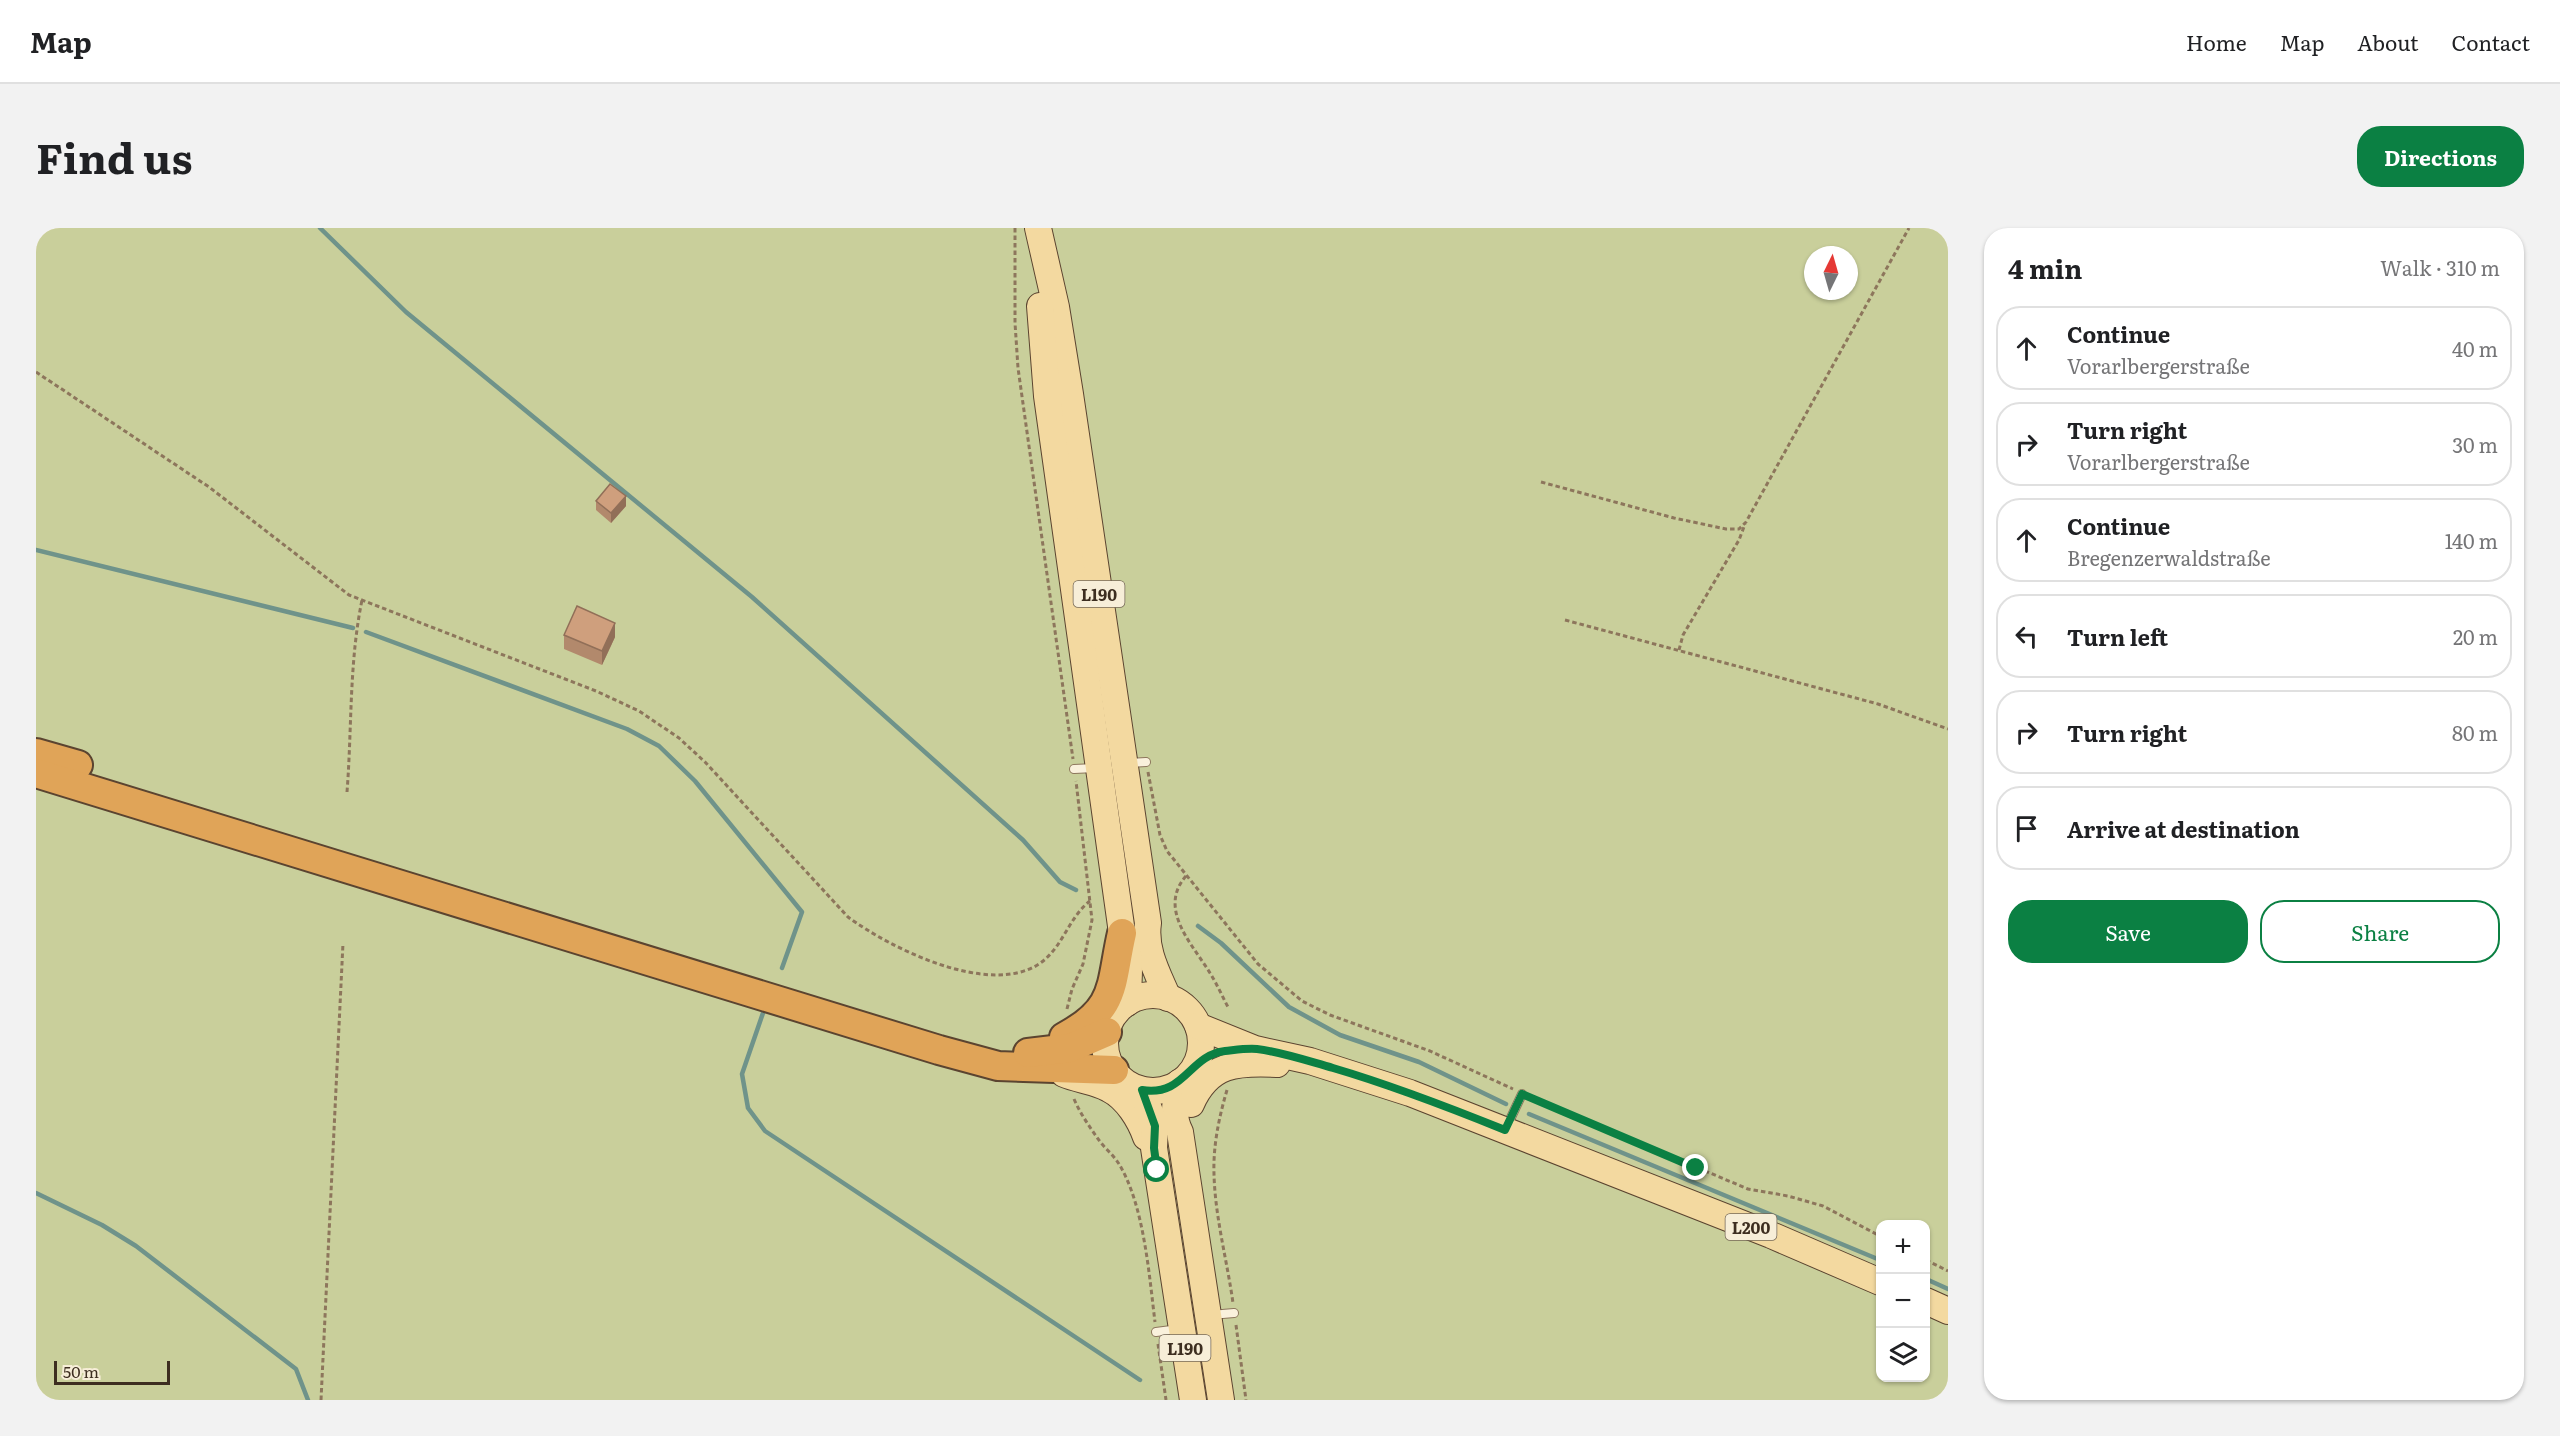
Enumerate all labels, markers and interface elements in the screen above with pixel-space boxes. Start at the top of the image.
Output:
text: Map [30,20,92,62]
text: Home [2186,26,2247,57]
text: Map [2280,26,2324,57]
text: About [2357,26,2419,57]
text: Contact [2452,26,2530,57]
text: Find us [36,125,193,187]
button: Directions [2357,126,2524,187]
north arrow [1804,246,1858,300]
text: 4 min [2008,248,2082,287]
text: Walk · 310 m [2380,252,2500,282]
text: Continue [2067,317,2170,350]
icon: ahead [2010,332,2043,365]
text: 40 m [2452,333,2498,363]
text: Vorarlbergerstraße [2067,350,2250,380]
text: Turn right [2067,413,2187,446]
icon: right [2010,428,2043,461]
text: 30 m [2452,429,2498,459]
text: Vorarlbergerstraße [2067,446,2250,476]
text: Continue [2067,509,2170,542]
icon: ahead [2010,524,2043,557]
text: 140 m [2445,525,2498,555]
text: Bregenzerwaldstraße [2067,542,2271,572]
road number: L190 [1074,581,1124,607]
icon: left [2010,620,2043,653]
text: Turn left [2067,620,2168,653]
text: 20 m [2453,621,2498,651]
icon: right [2010,716,2043,749]
text: Turn right [2067,716,2187,749]
text: 80 m [2452,717,2498,747]
icon: arrive [2010,812,2043,845]
text: Arrive at destination [2067,812,2300,845]
button: Save [2008,900,2248,963]
button: Share [2260,900,2500,963]
route end [1682,1154,1708,1180]
route start [1143,1156,1169,1182]
road number: L200 [1726,1214,1776,1240]
map controls [1876,1220,1930,1382]
button: + [1876,1220,1930,1274]
button: − [1876,1274,1930,1328]
button: layers [1876,1328,1930,1382]
road number: L190 [1160,1335,1210,1361]
scale bar [54,1358,170,1386]
text: 50 m [63,1359,99,1383]

